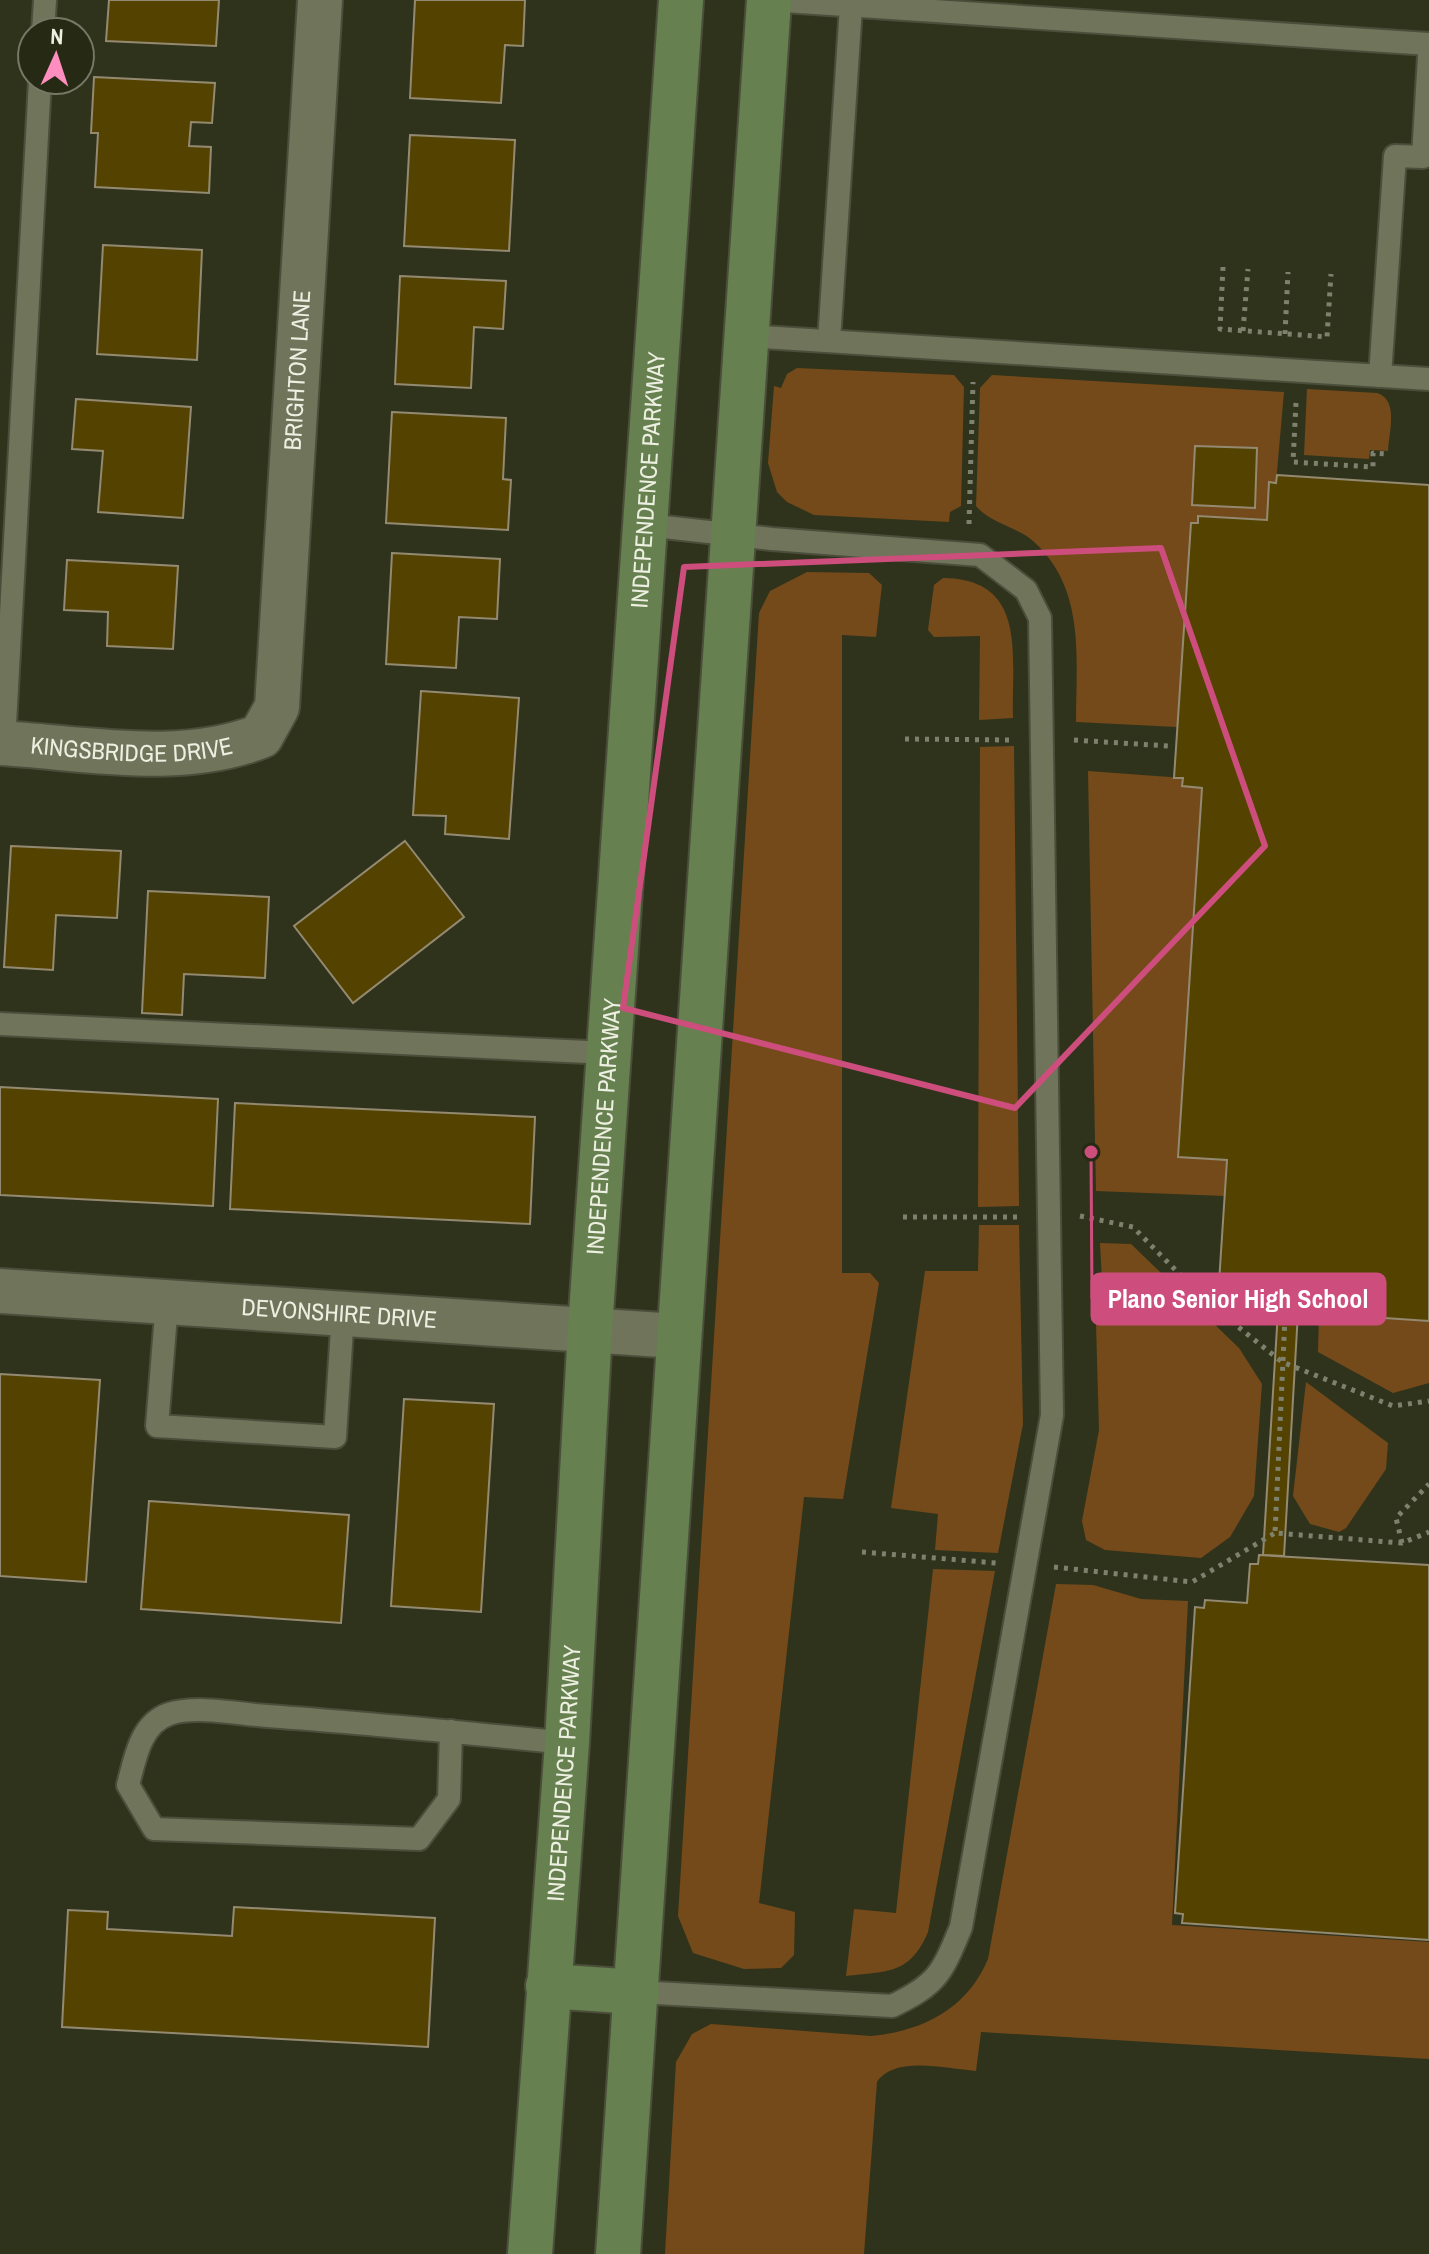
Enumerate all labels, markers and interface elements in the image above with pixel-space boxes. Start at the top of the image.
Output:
north arrow [16,16,96,96]
text: N [50,21,64,51]
street label: BRIGHTON LANE [276,289,317,451]
street label: INDEPENDENCE PARKWAY [622,351,672,609]
street label: KINGSBRIDGE DRIVE [29,728,235,769]
street label: INDEPENDENCE PARKWAY [578,997,628,1256]
callout: Plano Senior High School [1092,1274,1385,1324]
text: Plano Senior High School [1108,1281,1368,1316]
street label: DEVONSHIRE DRIVE [241,1290,438,1335]
street label: INDEPENDENCE PARKWAY [539,1644,587,1902]

